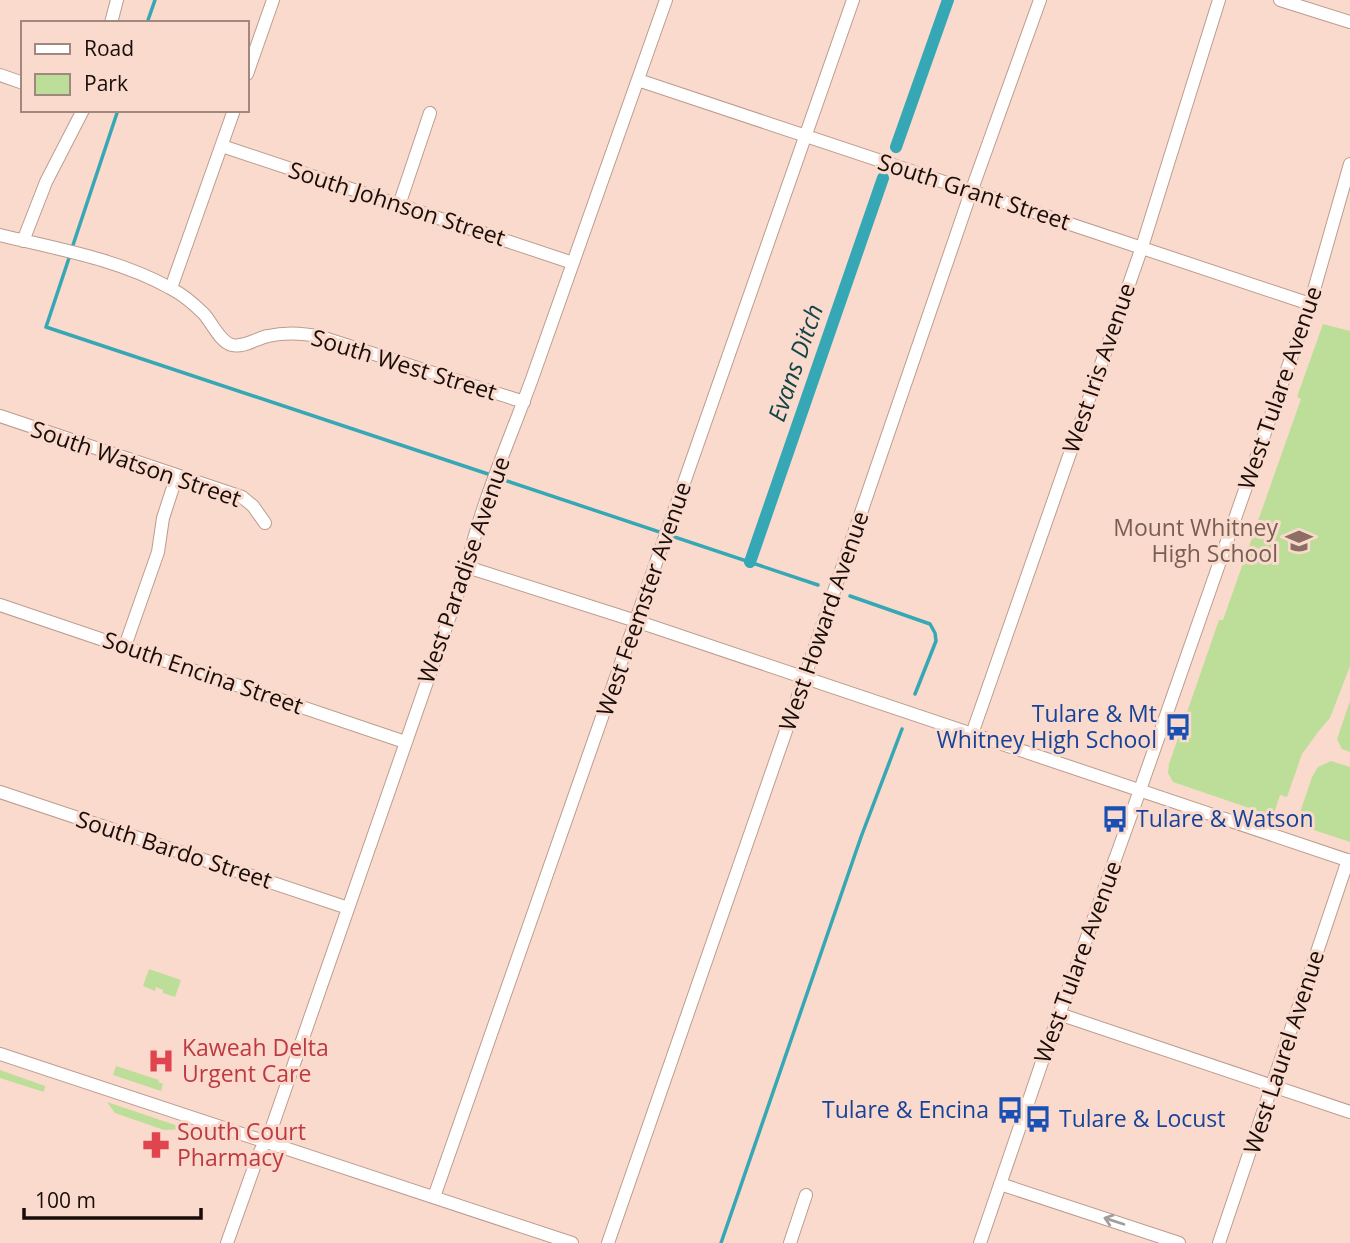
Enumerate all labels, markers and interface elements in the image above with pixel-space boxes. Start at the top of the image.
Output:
legend [21,21,248,112]
text: Road [84,34,134,62]
text: Park [84,69,128,97]
street label: South Grant Street [874,145,1074,237]
street label: South Johnson Street [285,153,510,253]
street label: West Iris Avenue [1054,278,1142,457]
street label: West Tulare Avenue [1229,282,1329,494]
water label: Evans Ditch [759,299,830,426]
street label: South West Street [308,321,501,407]
street label: South Watson Street [27,412,246,514]
street label: West Paradise Avenue [409,452,517,687]
street label: West Feemster Avenue [588,477,698,720]
street label: West Howard Avenue [770,507,876,735]
place label: Mount Whitney High School [1113,511,1278,569]
school or university icon: Mount Whitney High School [1284,526,1314,556]
street label: South Encina Street [99,623,308,721]
place label: Tulare & Mt Whitney High School [937,697,1157,755]
bus stop icon: Tulare & Mt Whitney High School [1163,712,1193,742]
street label: South Bardo Street [72,802,276,896]
place label: Tulare & Watson [1136,802,1314,834]
bus stop icon: Tulare & Watson [1100,804,1130,834]
street label: West Tulare Avenue [1026,856,1129,1067]
street label: West Laurel Avenue [1235,946,1331,1158]
place label: Kaweah Delta Urgent Care [182,1031,329,1089]
hospital icon: Kaweah Delta Urgent Care [146,1046,176,1076]
place label: Tulare & Encina [822,1093,989,1125]
bus stop icon: Tulare & Encina [995,1095,1025,1125]
place label: Tulare & Locust [1059,1102,1226,1134]
bus stop icon: Tulare & Locust [1023,1104,1053,1134]
place label: South Court Pharmacy [177,1115,306,1173]
pharmacy icon: South Court Pharmacy [141,1130,171,1160]
scale bar [24,1176,201,1220]
text: 100 m [35,1186,96,1214]
one-way arrow [1104,1214,1126,1227]

